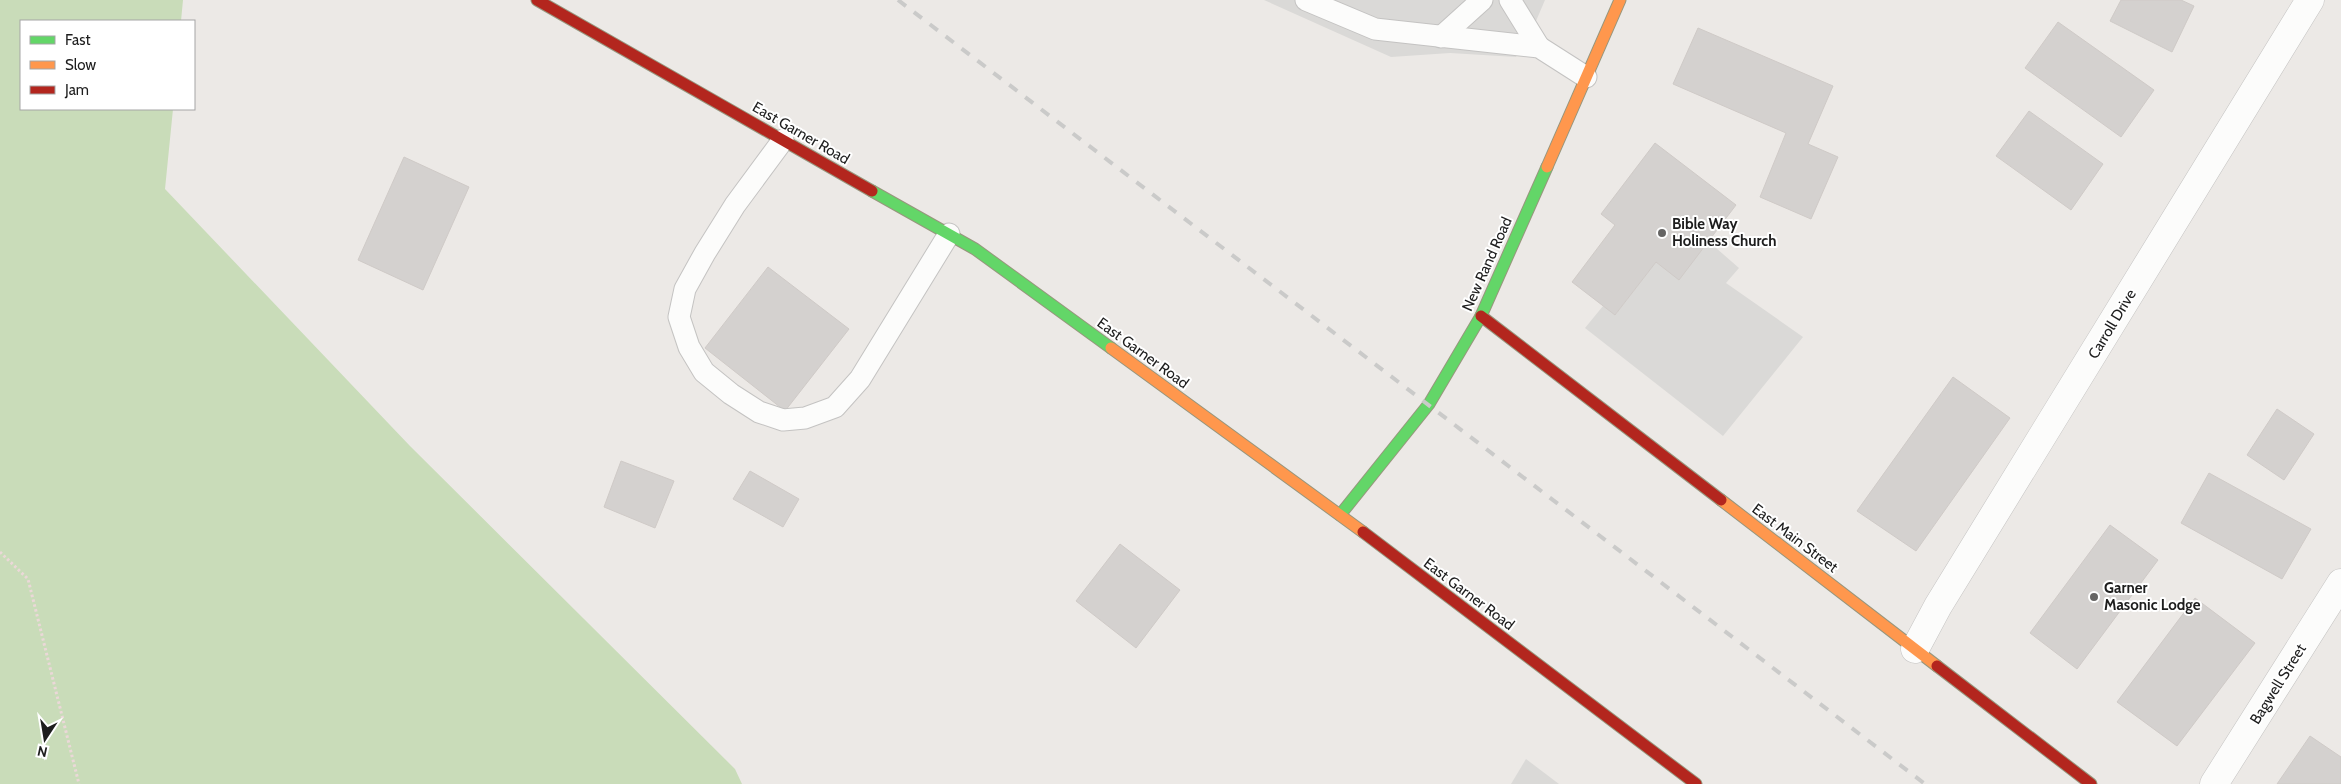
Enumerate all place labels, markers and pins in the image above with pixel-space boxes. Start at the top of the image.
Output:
place label: Bible Way Holiness Church [1672,215,1776,250]
marker: Bible Way Holiness Church [1656,227,1668,239]
place label: Garner Masonic Lodge [2104,579,2201,614]
marker: Garner Masonic Lodge [2088,591,2100,603]

